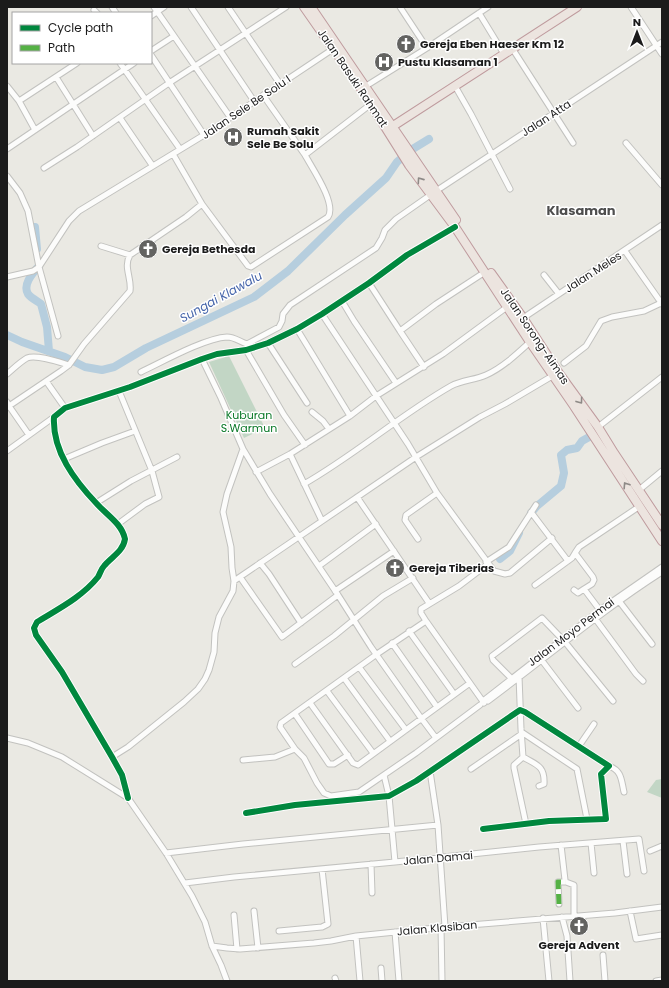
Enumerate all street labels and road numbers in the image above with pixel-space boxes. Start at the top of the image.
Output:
street label: Jalan Basuki Rahmat [314,26,392,130]
street label: Jalan Sele Be Solu I [198,71,294,143]
street label: Jalan Atta [518,96,574,140]
street label: Jalan Meles [561,247,625,296]
street label: Jalan Sorong-Aimas [497,285,573,388]
street label: Jalan Moyo Permai [524,594,618,670]
street label: Jalan Damai [402,847,474,869]
street label: Jalan Klasiban [396,917,478,939]

